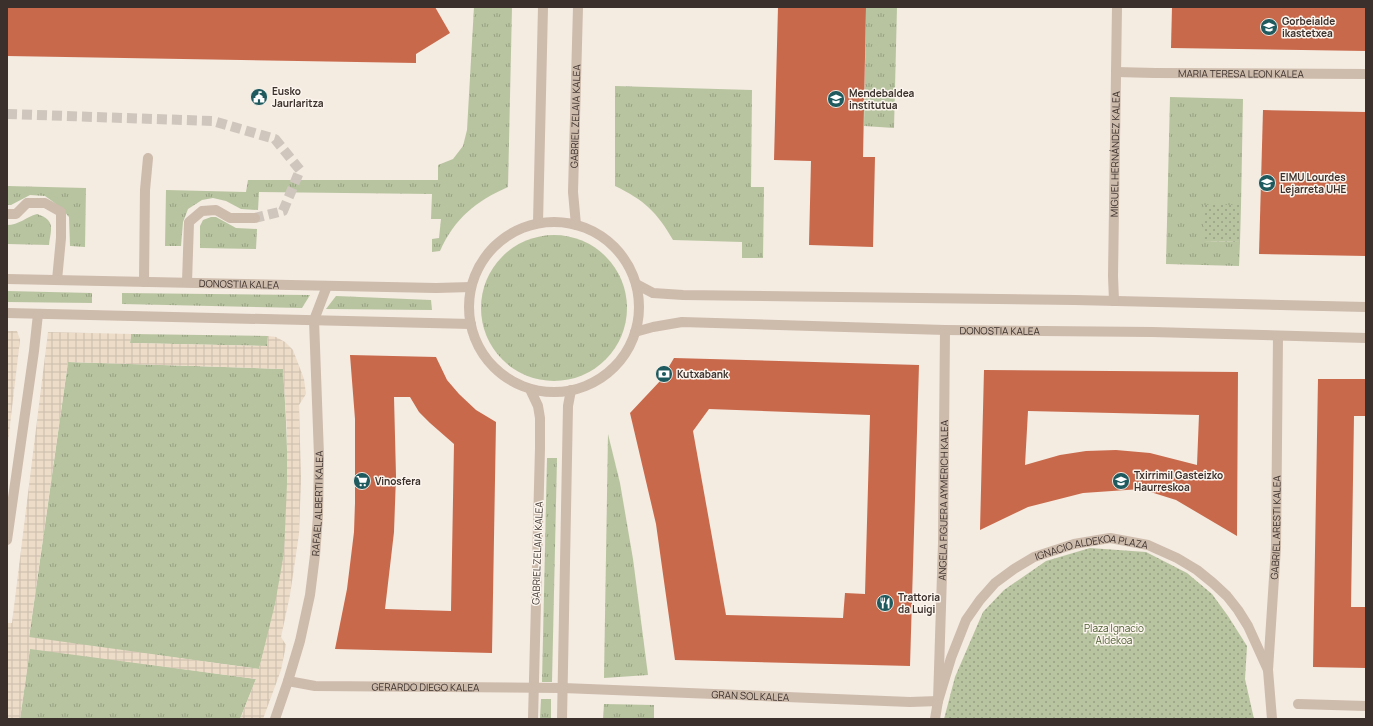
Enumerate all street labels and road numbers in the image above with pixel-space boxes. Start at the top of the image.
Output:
street label: GABRIEL ZELAIA KALEA [567,63,583,168]
street label: MARIA TERESA LEON KALEA [1178,66,1305,81]
street label: MIGUEL HERNÁNDEZ KALEA [1107,90,1123,217]
street label: DONOSTIA KALEA [199,276,280,292]
street label: DONOSTIA KALEA [960,323,1041,338]
street label: ANGELA FIGUERA AYMERICH KALEA [935,419,951,581]
street label: RAFAEL ALBERTI KALEA [308,450,326,557]
street label: GABRIEL ARESTI KALEA [1267,475,1284,580]
street label: GABRIEL ZELAIA KALEA [528,500,546,605]
street label: IGNACIO ALDEKOA PLAZA [1033,531,1150,563]
street label: GERARDO DIEGO KALEA [372,679,480,694]
street label: GRAN SOL KALEA [711,687,790,704]

